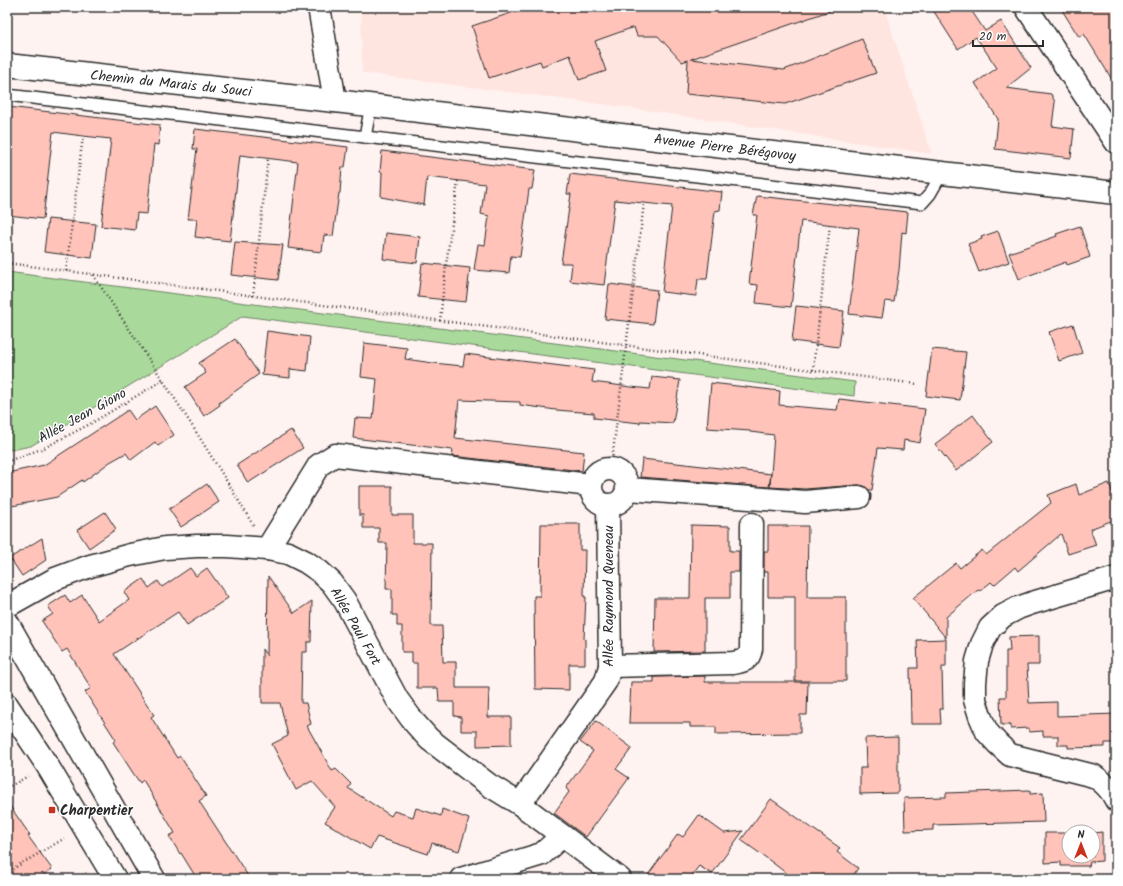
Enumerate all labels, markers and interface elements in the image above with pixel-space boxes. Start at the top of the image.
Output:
scale bar [973,22,1043,48]
text: 20 m [979,27,1007,46]
street label: Chemin du Marais du Souci [89,65,253,103]
street label: Avenue Pierre Bérégovoy [653,128,798,168]
street label: Allée Jean Giono [34,383,131,449]
street label: Allée Raymond Queneau [598,525,620,667]
street label: Allée Paul Fort [324,583,387,670]
place label: Charpentier [60,800,134,822]
marker: Charpentier [47,805,57,815]
north arrow [1061,824,1101,864]
text: N [1078,826,1085,844]

